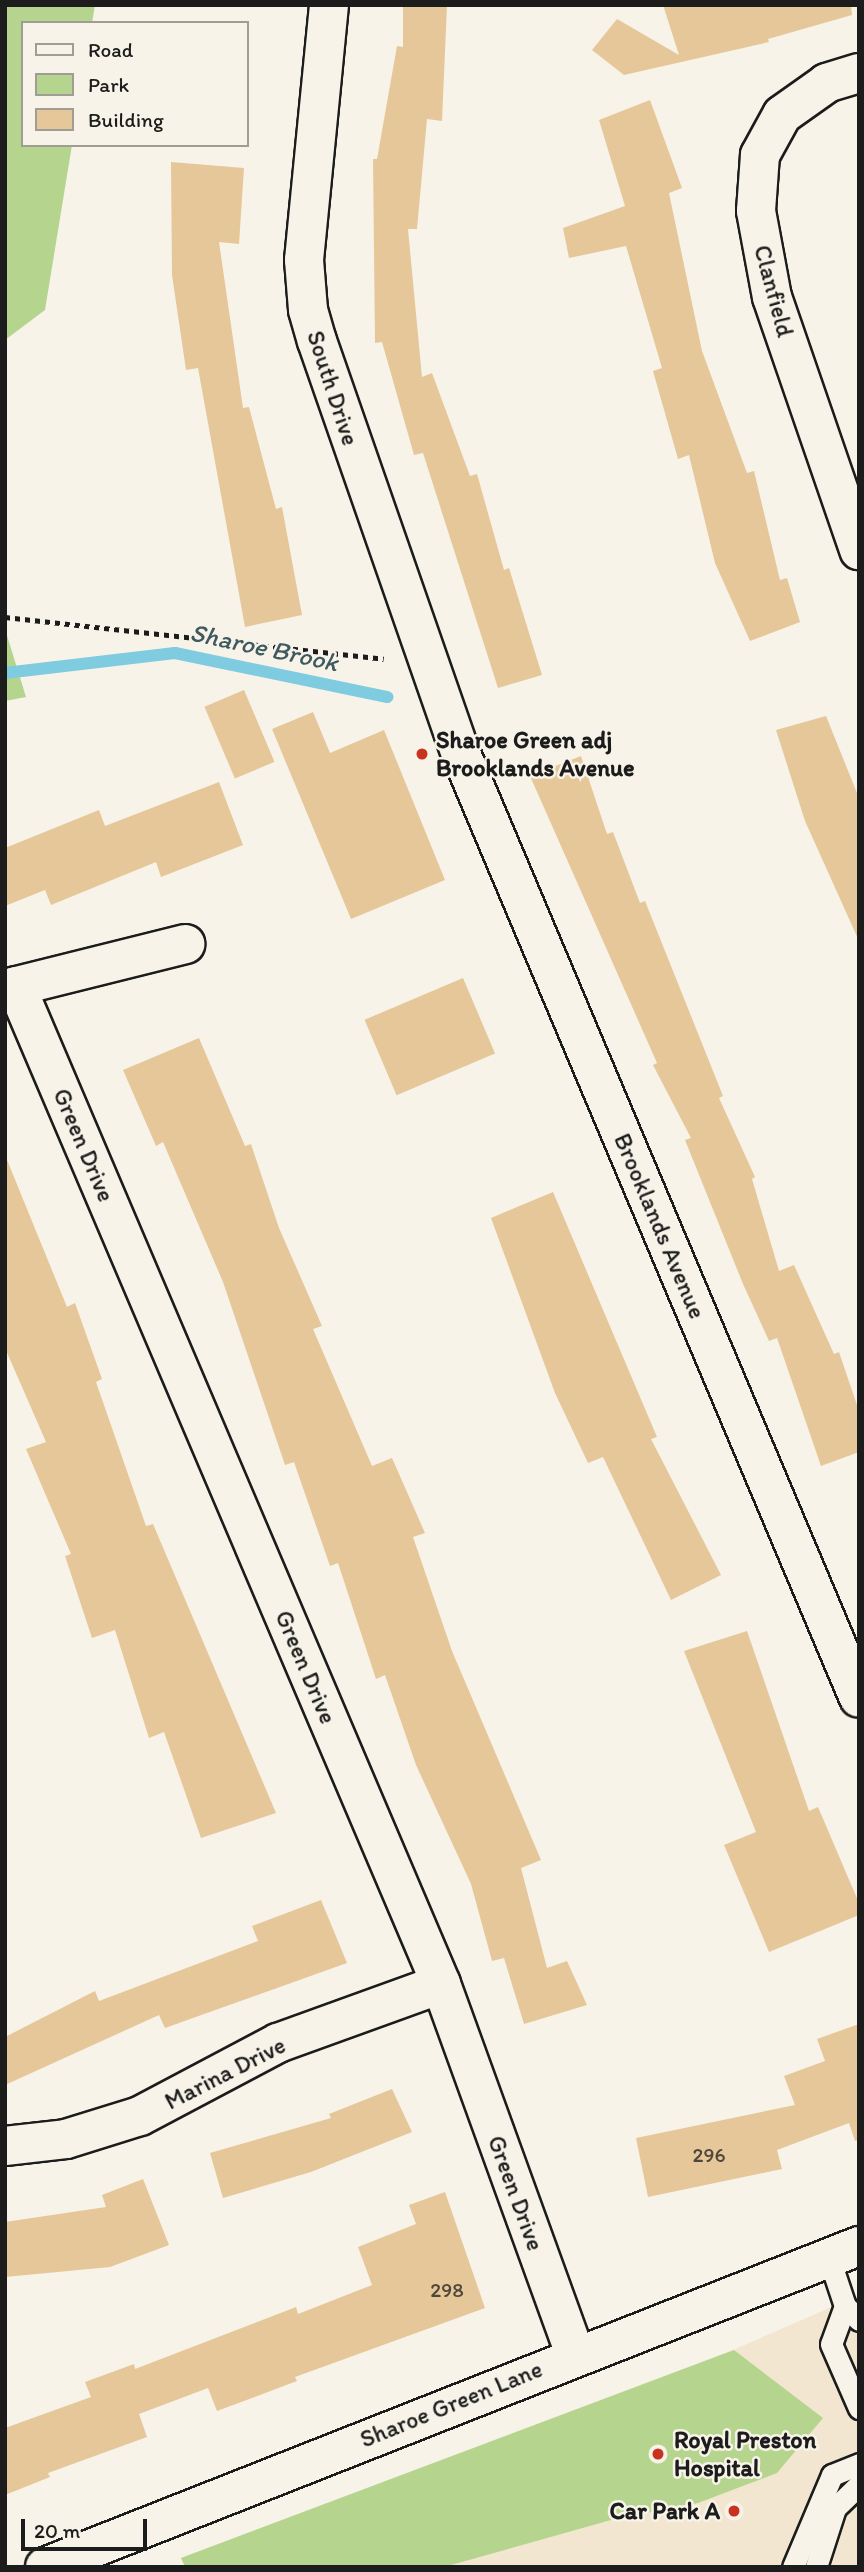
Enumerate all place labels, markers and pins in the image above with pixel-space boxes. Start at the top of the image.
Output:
place label: Sharoe Green adj Brooklands Avenue [436,726,635,782]
marker: Sharoe Green adj Brooklands Avenue [414,746,430,762]
place label: Royal Preston Hospital [674,2426,816,2482]
marker: Royal Preston Hospital [648,2444,668,2464]
place label: Car Park A [609,2497,720,2525]
marker: Car Park A [726,2503,742,2519]

